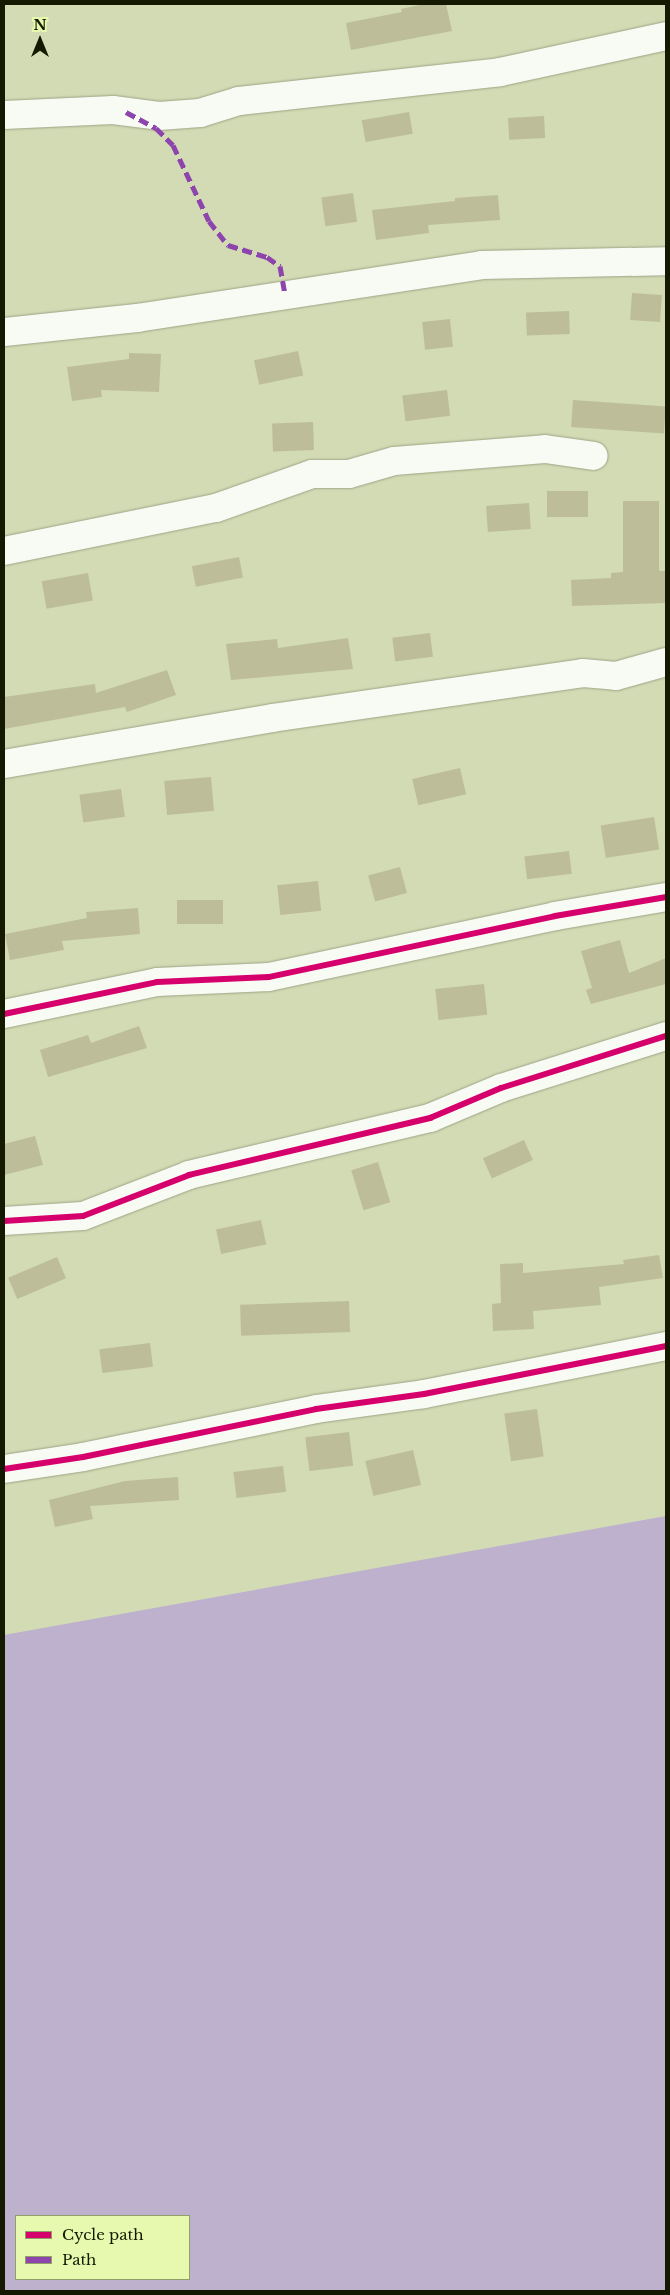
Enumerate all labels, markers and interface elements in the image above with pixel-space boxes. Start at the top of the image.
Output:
north arrow [15,15,65,65]
text: N [33,16,47,34]
legend [15,2215,190,2280]
text: Cycle path [62,2225,144,2244]
text: Path [62,2250,96,2269]

